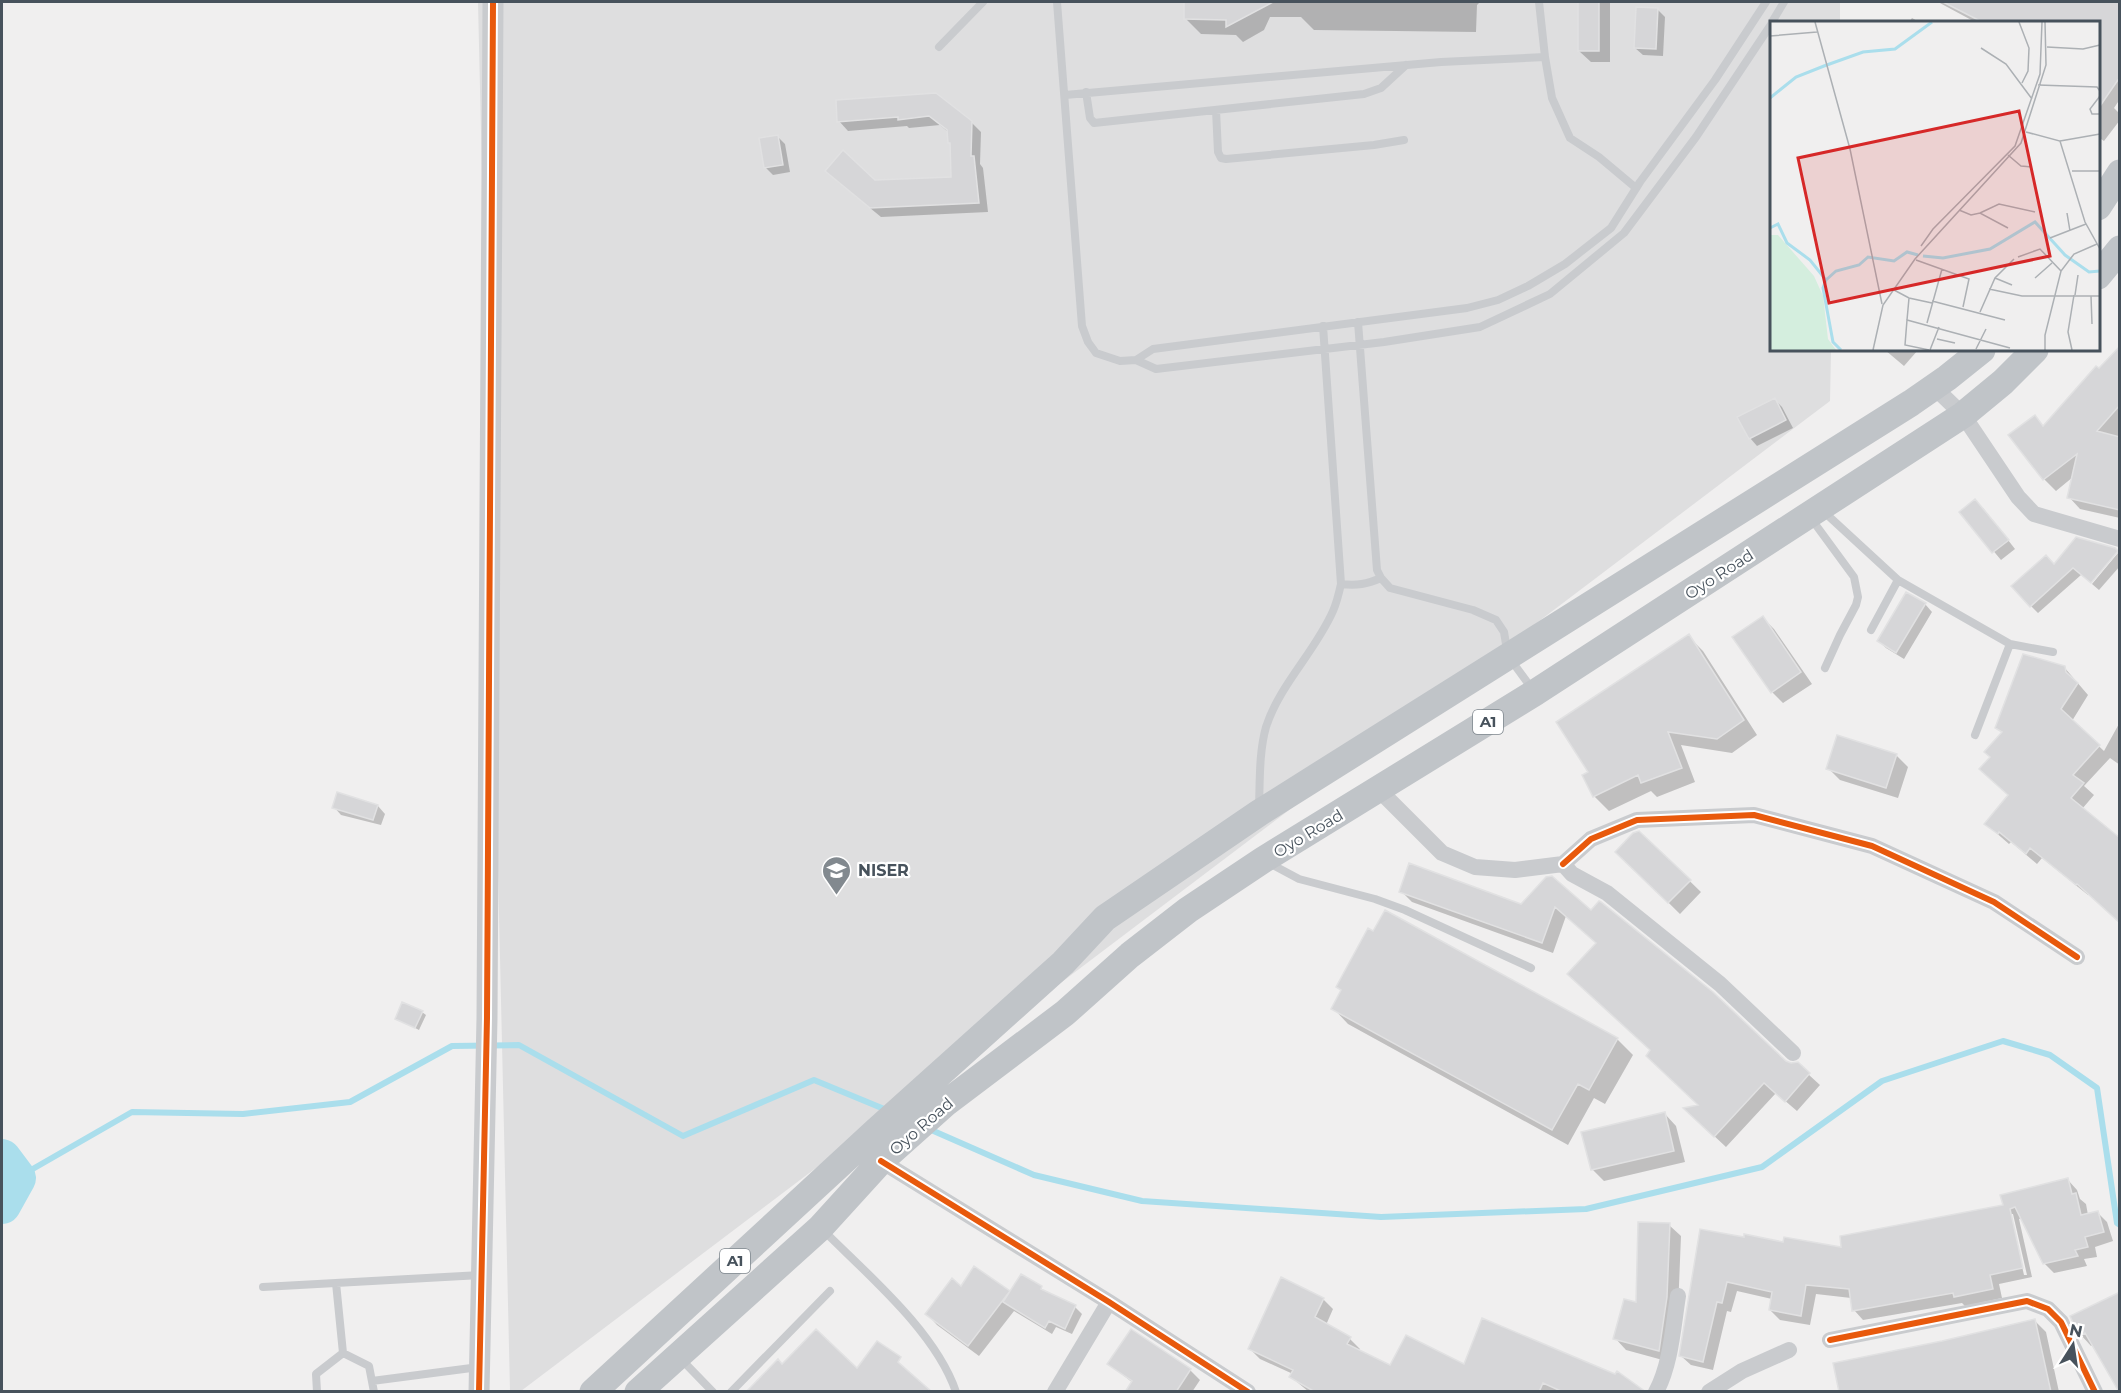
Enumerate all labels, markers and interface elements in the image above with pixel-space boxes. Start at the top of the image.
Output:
inset map [1770,21,2100,351]
street label: Oyo Road [1681,545,1757,604]
road number: A1 [1473,710,1503,734]
street label: Oyo Road [1270,805,1347,862]
school or university icon: NISER [821,854,853,896]
place label: NISER [858,861,909,880]
street label: Oyo Road [886,1094,957,1159]
road number: A1 [720,1249,750,1273]
north arrow [2043,1315,2103,1375]
text: N [2068,1320,2084,1341]

